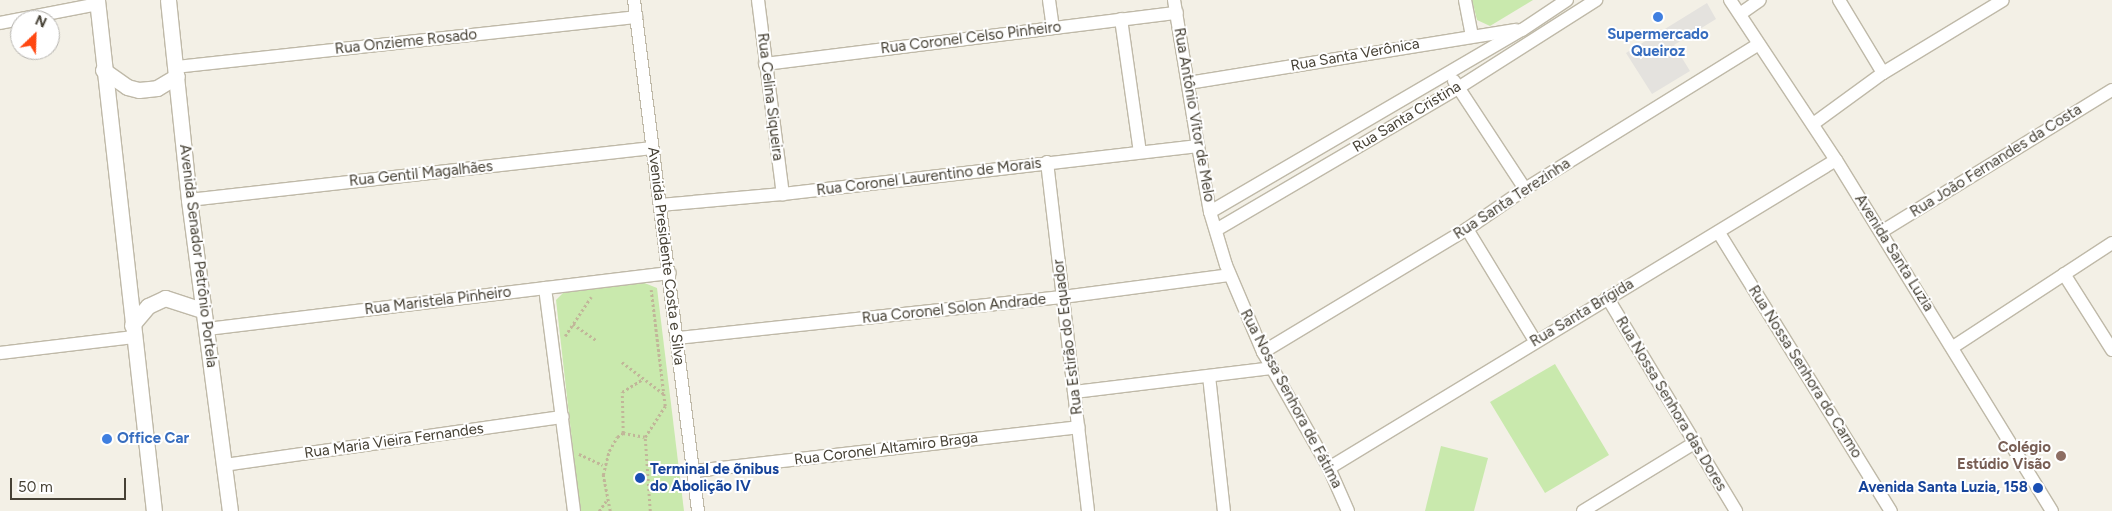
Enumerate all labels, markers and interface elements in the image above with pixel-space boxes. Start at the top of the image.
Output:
north arrow [10,10,60,60]
marker: Supermercado Queiroz [1652,11,1664,23]
text: N [32,12,49,32]
street label: Rua Coronel Celso Pinheiro [880,18,1062,58]
place label: Supermercado Queiroz [1607,25,1709,60]
street label: Rua Onzieme Rosado [334,26,478,58]
street label: Rua Antônio Vitor de Melo [1170,26,1218,204]
street label: Rua Celina Siqueira [753,32,787,162]
street label: Rua Santa Verônica [1289,35,1421,75]
street label: Rua Santa Cristina [1350,78,1464,156]
street label: Rua João Fernandes da Costa [1907,101,2085,221]
street label: Avenida Senador Petrônio Portela [175,143,221,369]
street label: Avenida Presidente Costa e Silva [644,146,688,366]
street label: Rua Coronel Laurentino de Morais [815,154,1043,200]
street label: Rua Santa Terezinha [1450,155,1574,243]
street label: Rua Gentil Magalhães [348,157,494,191]
street label: Avenida Santa Luzia [1851,191,1937,315]
street label: Rua Estirão do Equador [1050,258,1086,416]
street label: Rua Santa Brígida [1527,275,1637,351]
street label: Rua Nossa Senhora do Carmo [1744,282,1866,462]
street label: Rua Maristela Pinheiro [364,283,512,319]
street label: Rua Coronel Solon Andrade [861,290,1047,328]
street label: Rua Nossa Senhora de Fátima [1236,306,1346,492]
street label: Rua Nossa Senhora das Dores [1612,313,1730,495]
street label: Rua Maria Vieira Fernandes [303,419,485,463]
street label: Rua Coronel Altamiro Braga [793,429,979,469]
place label: Office Car [117,430,189,448]
marker: Office Car [101,433,113,445]
place label: Colégio Estúdio Visão [1957,438,2051,473]
marker: Colégio Estúdio Visão [2055,450,2067,462]
place label: Terminal de õnibus do Abolição IV [650,460,779,495]
scale bar [12,468,129,500]
marker: Terminal de õnibus do Abolição IV [634,472,646,484]
text: 50 m [18,478,53,496]
place label: Avenida Santa Luzia, 158 [1858,479,2028,497]
marker: Avenida Santa Luzia, 158 [2032,482,2044,494]

